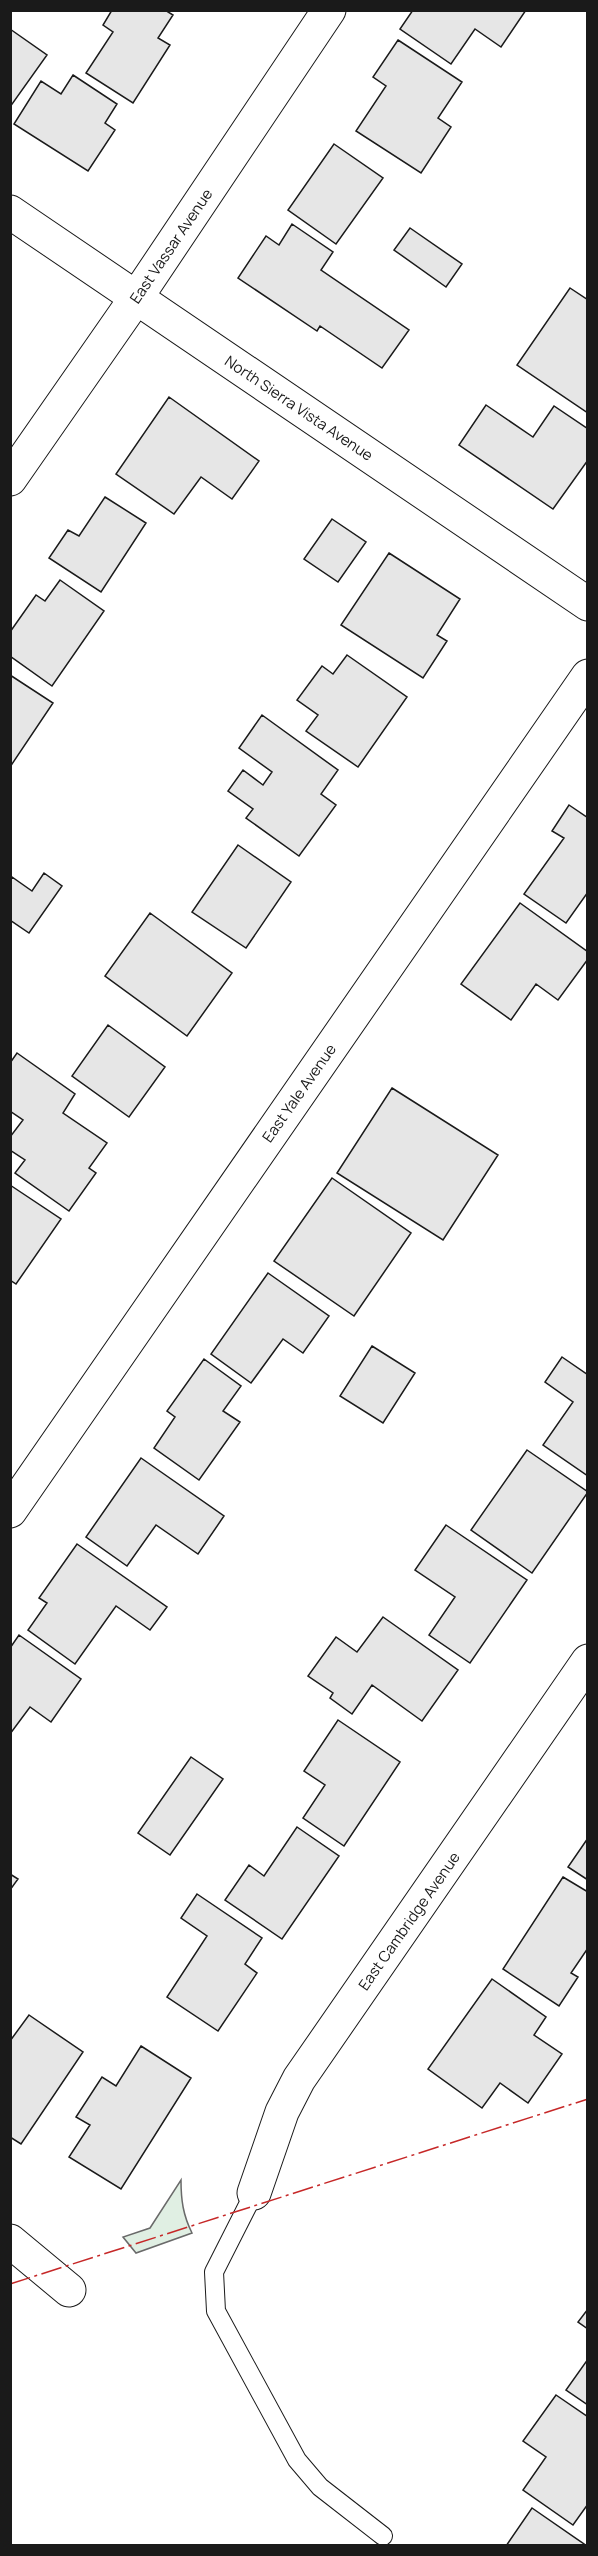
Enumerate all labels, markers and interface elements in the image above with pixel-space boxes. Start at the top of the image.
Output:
street label: East Vassar Avenue [125,184,217,308]
street label: North Sierra Vista Avenue [221,350,377,466]
street label: East Yale Avenue [257,1039,341,1146]
street label: East Cambridge Avenue [353,1848,465,1994]

